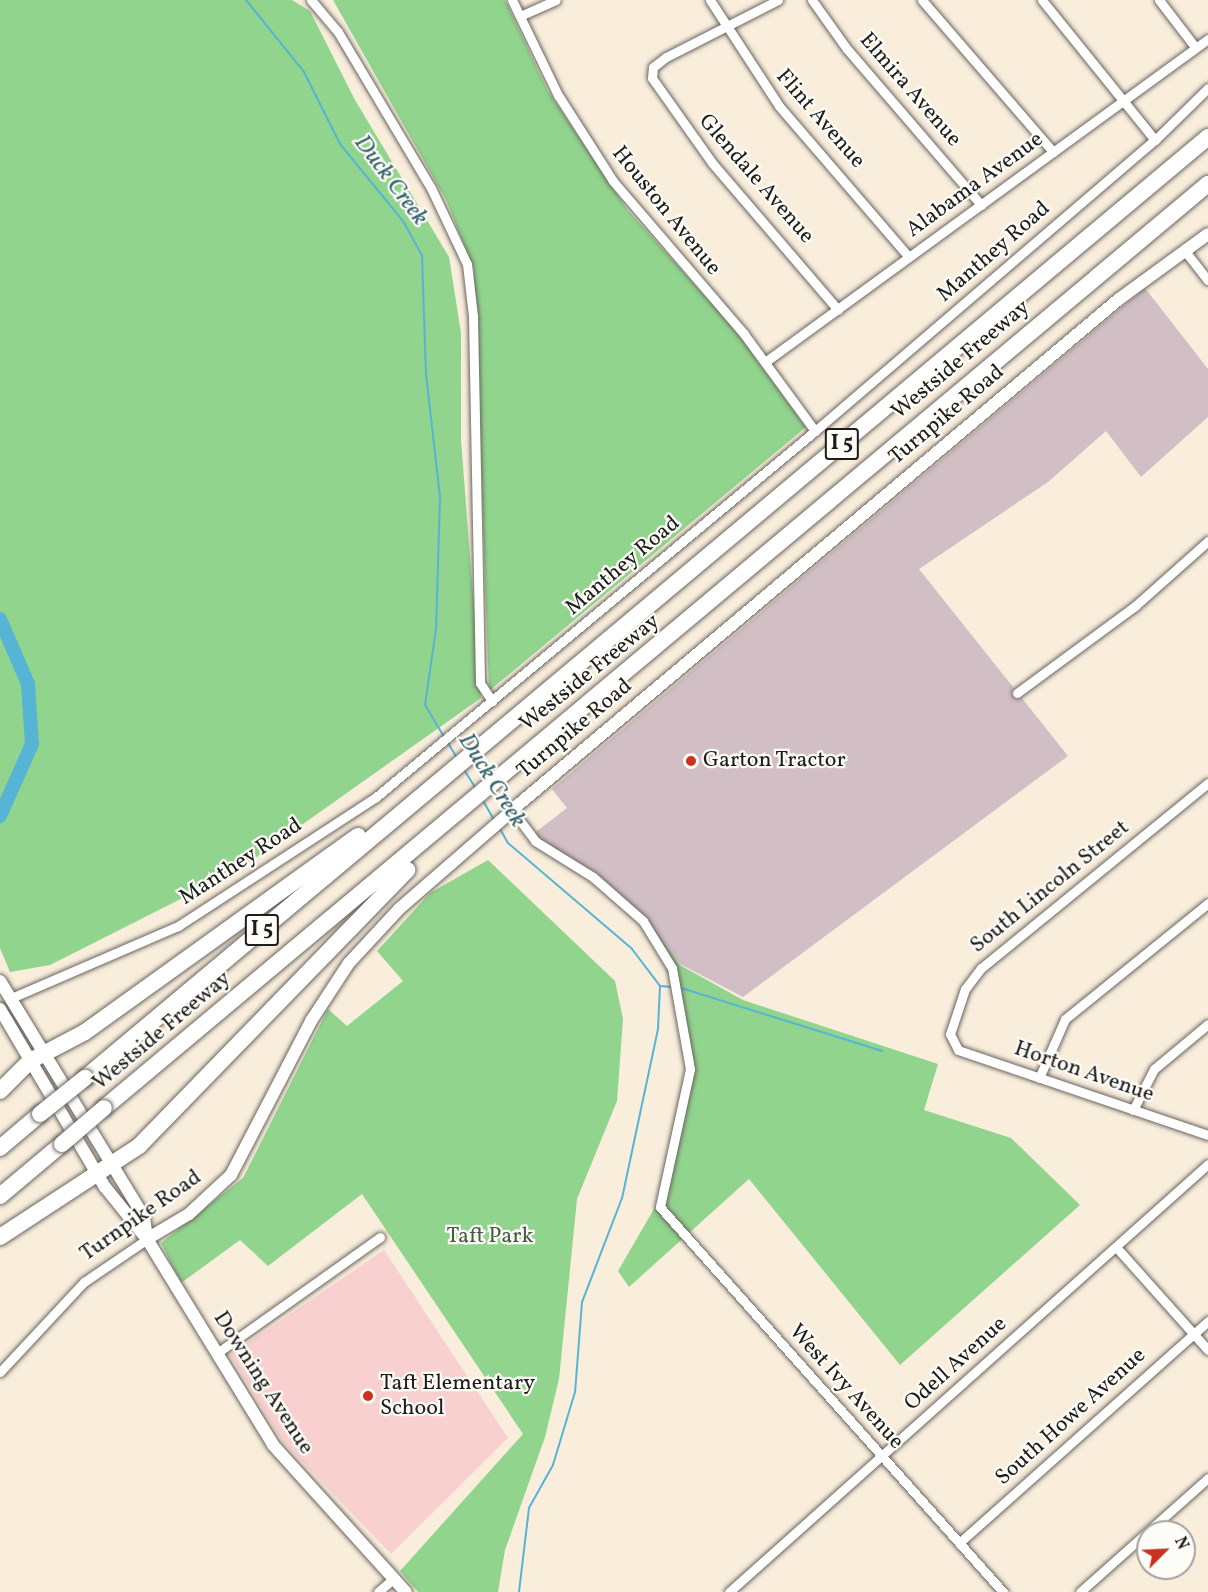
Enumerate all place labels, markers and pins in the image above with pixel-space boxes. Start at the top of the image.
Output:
place label: Garton Tractor [703,748,846,774]
marker: Garton Tractor [684,754,698,768]
place label: Taft Elementary School [380,1370,535,1422]
marker: Taft Elementary School [361,1389,375,1403]

